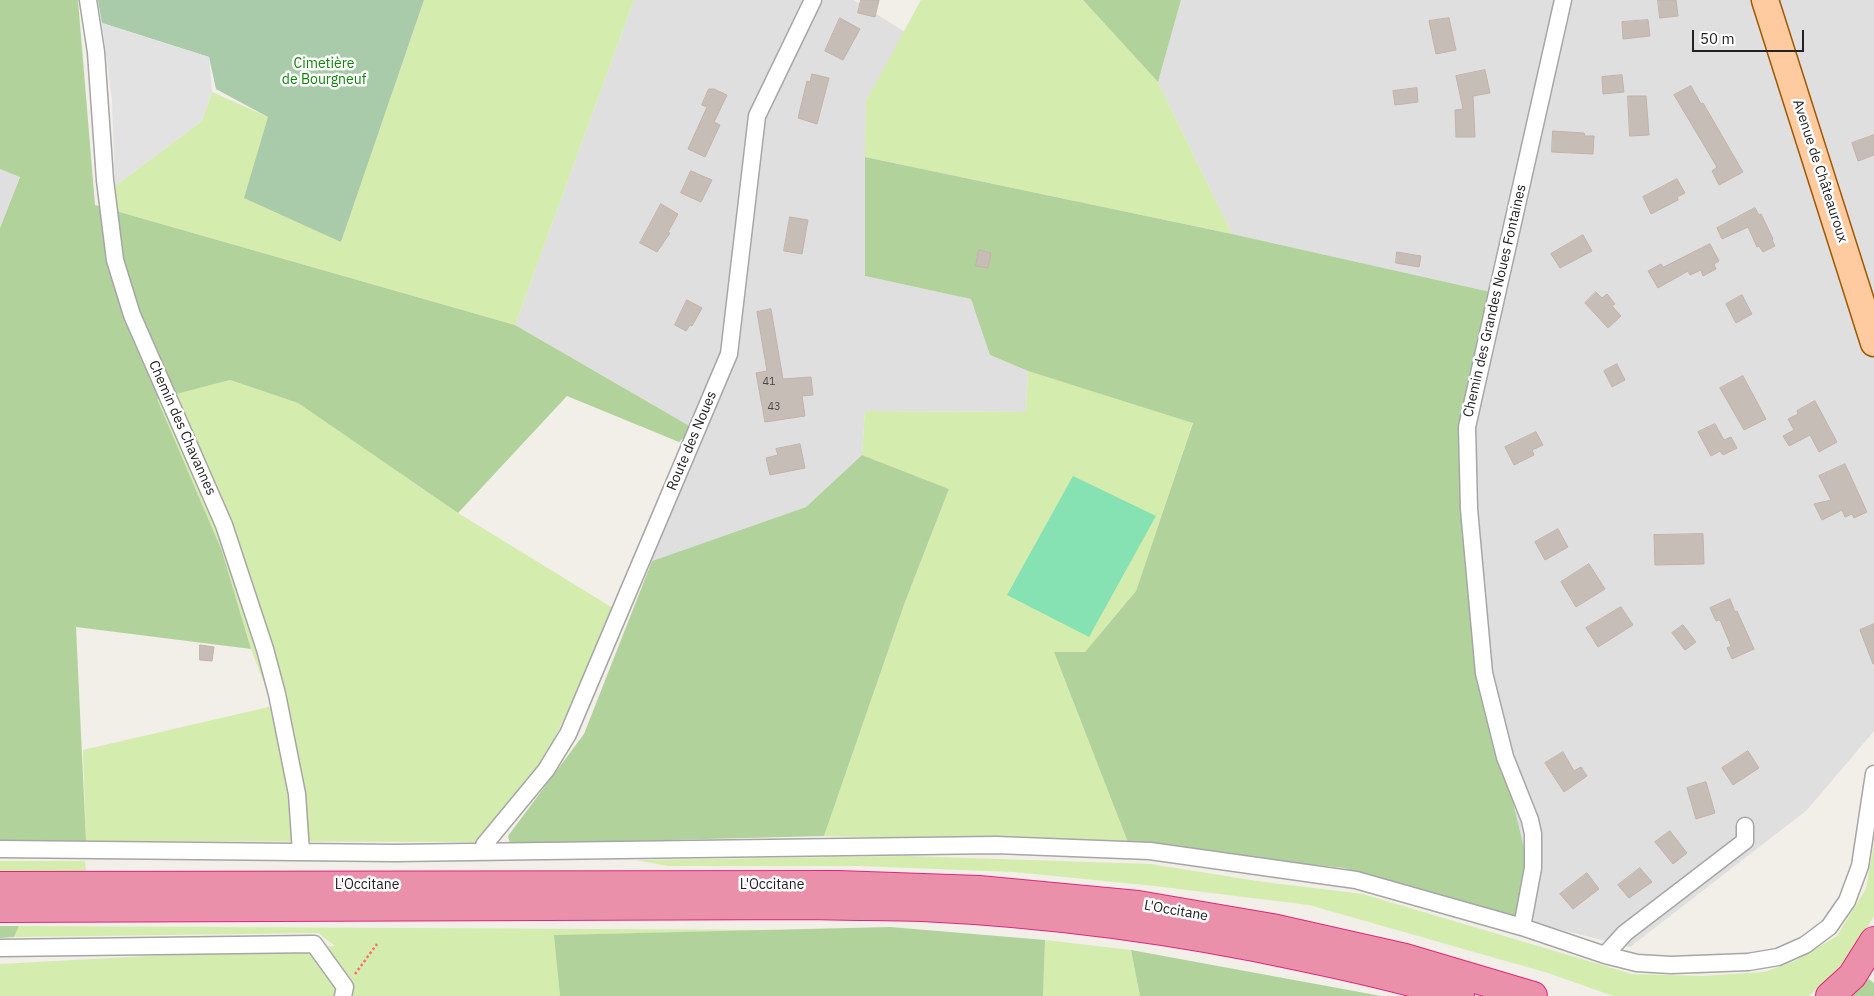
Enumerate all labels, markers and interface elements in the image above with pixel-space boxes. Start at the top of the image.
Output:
scale bar [1694,20,1806,52]
text: 50 m [1700,29,1735,48]
park label: Cimetière de Bourgneuf [282,56,366,88]
street label: Avenue de Châteauroux [1789,97,1851,245]
street label: Chemin des Grandes Noues Fontaines [1460,183,1530,419]
street label: Chemin des Chavannes [145,358,219,498]
house number: 41 [762,375,776,389]
street label: Route des Noues [663,389,721,493]
house number: 43 [767,400,781,414]
street label: L'Occitane [335,877,399,893]
street label: L'Occitane [740,877,804,893]
street label: L'Occitane [1143,897,1209,925]

